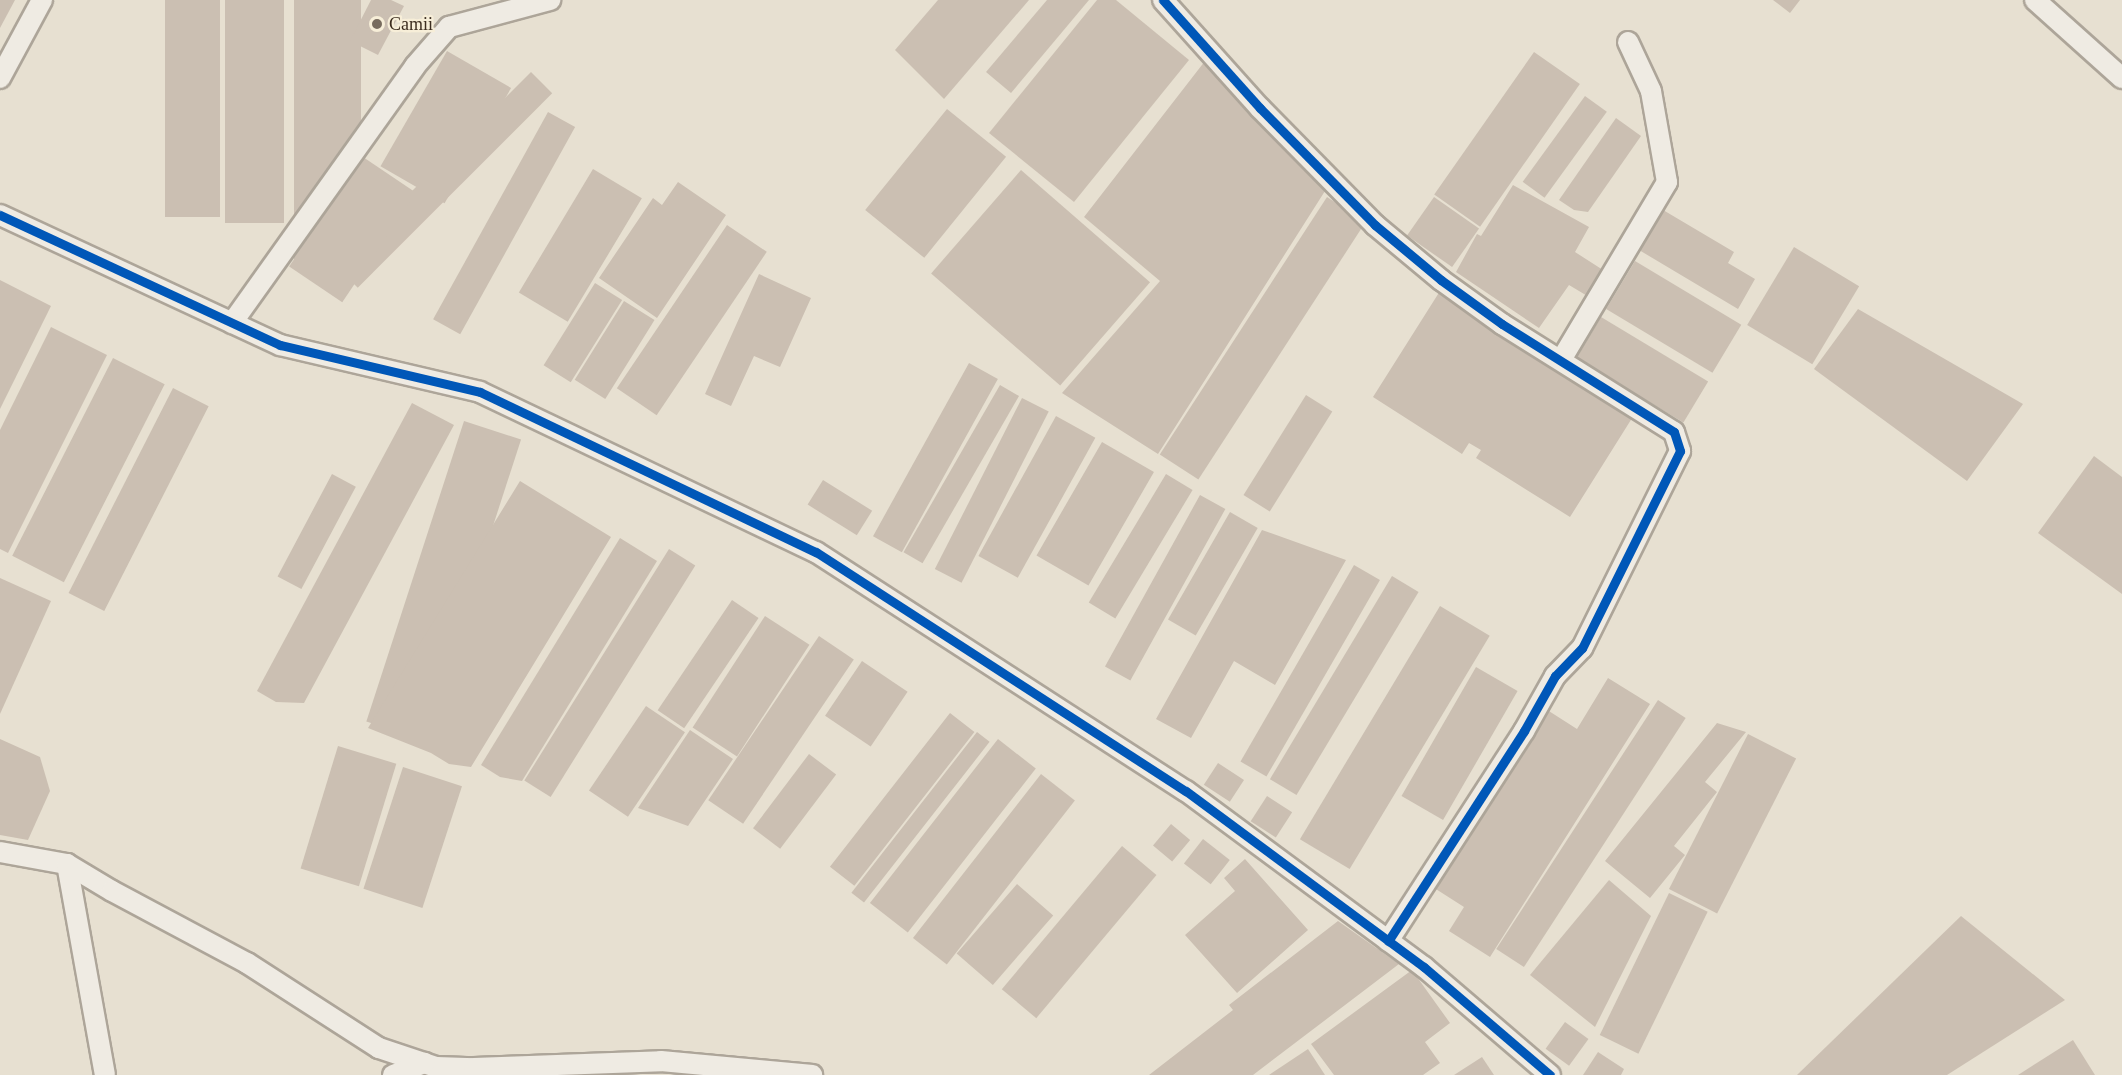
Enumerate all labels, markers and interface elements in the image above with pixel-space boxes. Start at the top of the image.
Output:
place label: Camii [389,13,433,35]
marker: Camii [370,17,384,31]

